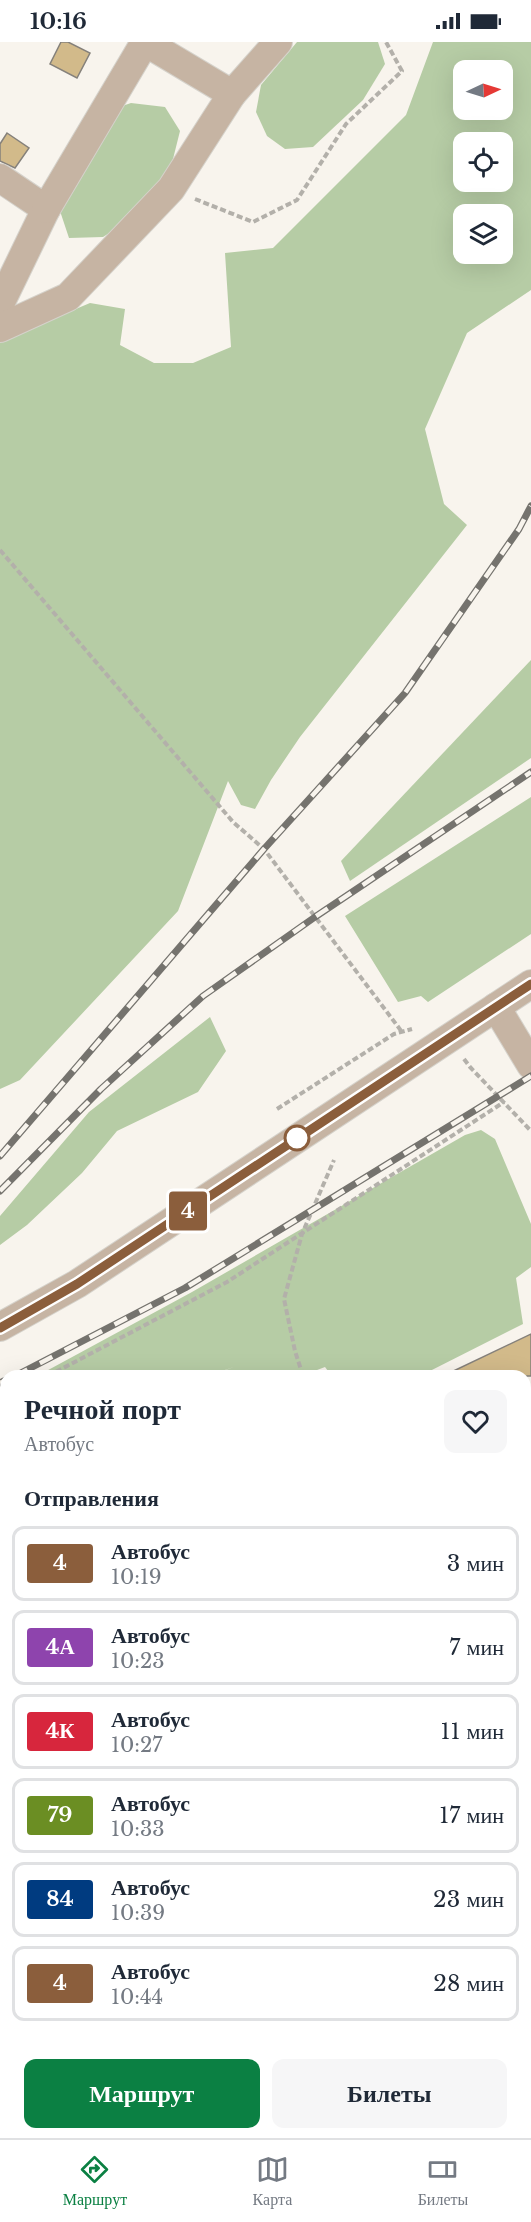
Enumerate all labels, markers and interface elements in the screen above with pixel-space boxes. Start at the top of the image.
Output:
text: 10:16 [30,8,87,35]
north arrow [453,60,513,120]
map controls [453,60,513,264]
button: locate [453,132,513,192]
button: layers [453,204,513,264]
unlabelled marker [284,1125,310,1151]
line badge: 4 [168,1192,207,1230]
text: 4 [181,1198,195,1224]
button: heart [444,1390,507,1453]
text: Речной порт [24,1392,181,1427]
text: Автобус [24,1432,94,1456]
text: Отправления [24,1485,159,1512]
text: Автобус [111,1538,190,1565]
text: 4 [53,1550,67,1576]
text: 3 мин [447,1550,504,1577]
text: 10:19 [111,1565,162,1589]
text: Автобус [111,1622,190,1649]
text: 4А [45,1634,75,1660]
text: 7 мин [449,1634,504,1661]
text: 10:23 [111,1649,165,1673]
text: Автобус [111,1706,190,1733]
text: 4К [45,1718,75,1744]
text: 11 мин [441,1718,504,1745]
text: 10:27 [111,1733,162,1757]
text: Автобус [111,1790,190,1817]
text: 79 [48,1802,73,1828]
text: 17 мин [439,1802,504,1829]
text: 10:33 [111,1817,165,1841]
text: Автобус [111,1874,190,1901]
text: 84 [46,1886,74,1912]
text: 23 мин [433,1886,504,1913]
text: 10:39 [111,1901,165,1925]
text: Автобус [111,1958,190,1985]
text: 4 [53,1970,67,1996]
text: 28 мин [433,1970,504,1997]
text: 10:44 [111,1985,163,2009]
button: Маршрут [24,2059,260,2128]
button: Билеты [272,2059,507,2128]
tab: Маршрут [63,2153,127,2209]
tab: Карта [253,2153,292,2209]
tab: Билеты [418,2153,468,2209]

